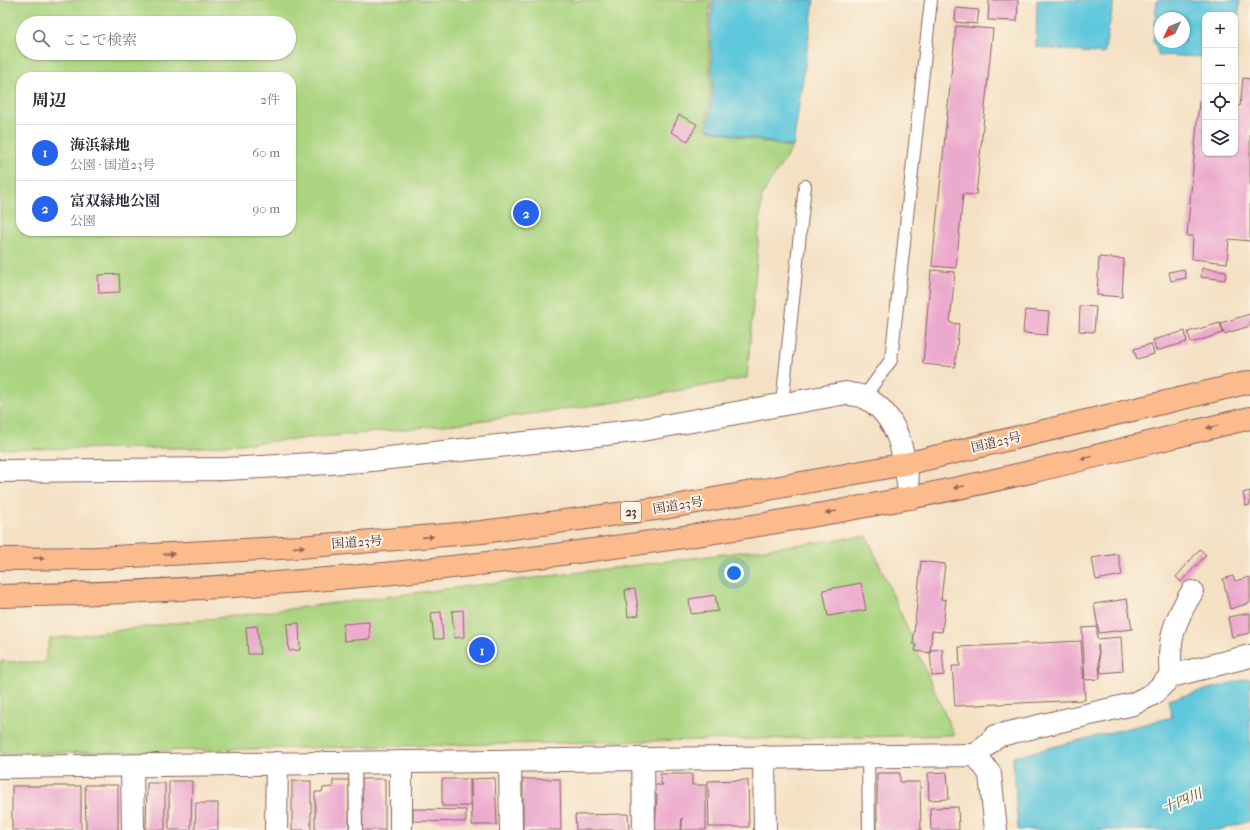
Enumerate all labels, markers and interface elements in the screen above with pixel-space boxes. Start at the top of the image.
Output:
north arrow [1154,12,1190,48]
map controls [1202,12,1238,156]
button: + [1202,12,1238,48]
search box [16,16,296,60]
icon: search [30,27,52,49]
text: ここで検索 [62,31,137,49]
button: − [1202,48,1238,84]
button: locate [1202,84,1238,120]
text: 周辺 [32,90,66,110]
text: 2件 [260,92,280,107]
button: layers [1202,120,1238,156]
text: 海浜緑地 [70,136,130,154]
text: 1 [43,145,47,160]
text: 60 m [252,145,280,160]
text: 公園 · 国道23号 [70,157,155,172]
text: 富双緑地公園 [70,192,160,210]
pin: 2 [513,198,539,228]
text: 2 [42,201,48,216]
text: 90 m [252,201,280,216]
text: 公園 [70,213,96,228]
one-way arrow [1206,424,1218,430]
street label: 国道23号 [969,429,1023,455]
one-way arrow [1080,455,1092,461]
one-way arrow [953,485,965,491]
street label: 国道23号 [652,494,704,516]
road number: 23 [621,502,641,522]
one-way arrow [825,509,838,515]
street label: 国道23号 [331,533,383,551]
one-way arrow [422,533,434,540]
one-way arrow [293,543,305,550]
one-way arrow [163,550,175,557]
one-way arrow [33,555,46,561]
your location [724,563,744,583]
pin: 1 [469,635,495,665]
water label: 十四川 [1159,784,1206,817]

